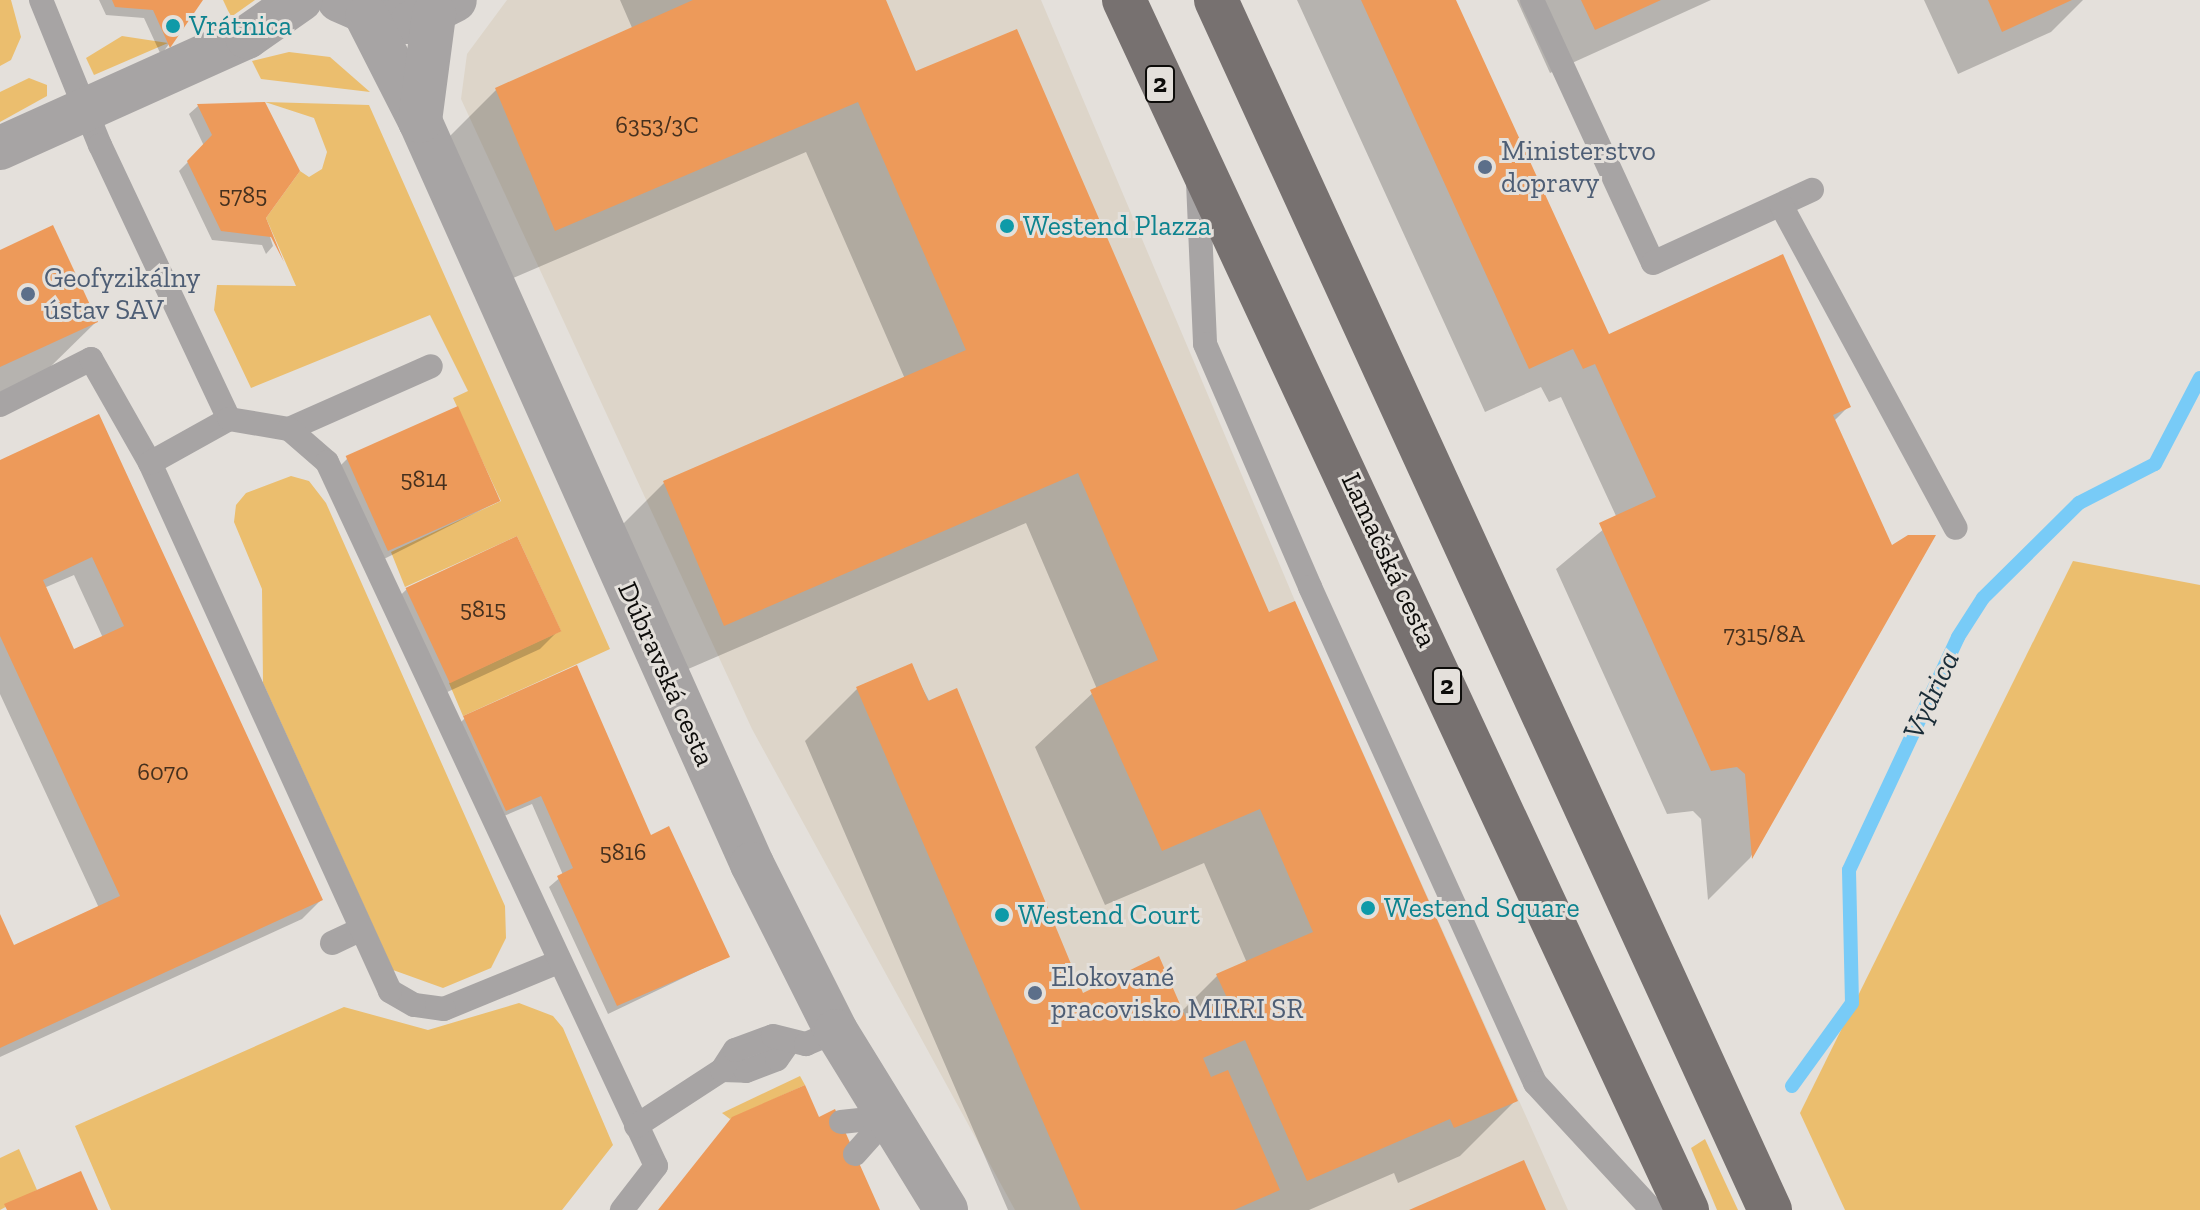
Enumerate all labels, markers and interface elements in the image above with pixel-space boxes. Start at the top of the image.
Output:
place label: Vrátnica [189,9,292,43]
marker: Vrátnica [164,17,182,35]
road number: 2 [1144,62,1176,106]
house number: 6353/3C [615,111,699,139]
place label: Ministerstvo dopravy [1501,134,1656,200]
marker: Ministerstvo dopravy [1476,158,1494,176]
house number: 5785 [219,181,267,209]
place label: Westend Plazza [1023,209,1211,243]
marker: Westend Plazza [998,217,1016,235]
place label: Geofyzikálny ústav SAV [44,261,200,327]
marker: Geofyzikálny ústav SAV [19,285,37,303]
house number: 5814 [400,465,448,493]
street label: Lamačská cesta [1334,468,1444,652]
street label: Dúbravská cesta [610,577,722,771]
house number: 5815 [460,595,506,623]
house number: 7315/8A [1723,620,1805,648]
water label: Vydrica [1895,645,1967,745]
road number: 2 [1431,664,1463,708]
house number: 6070 [137,758,189,786]
house number: 5816 [599,838,647,866]
place label: Westend Square [1384,891,1580,925]
place label: Westend Court [1018,898,1200,932]
marker: Westend Square [1359,899,1377,917]
marker: Westend Court [993,906,1011,924]
place label: Elokované pracovisko MIRRI SR [1051,960,1304,1026]
marker: Elokované pracovisko MIRRI SR [1026,984,1044,1002]

